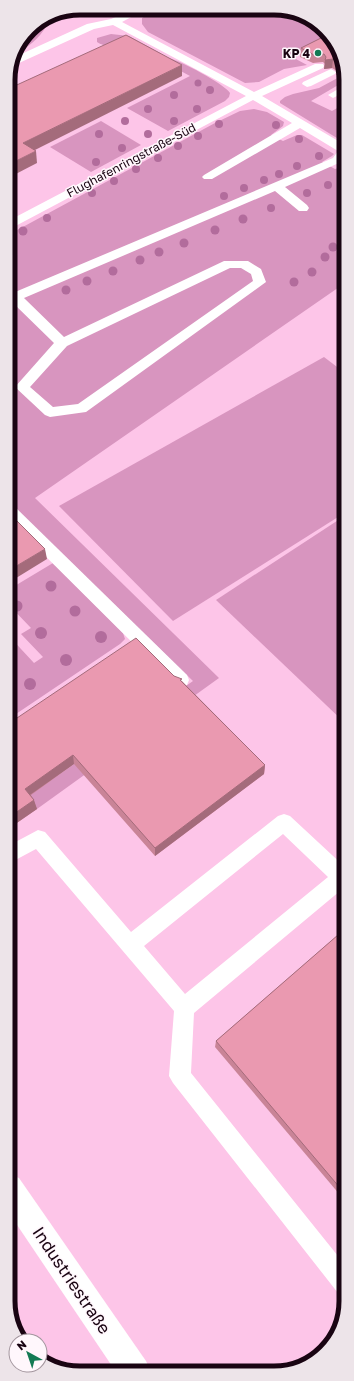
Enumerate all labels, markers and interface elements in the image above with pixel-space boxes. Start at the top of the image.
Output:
place label: KP 4 [283,46,310,61]
marker: KP 4 [313,48,323,58]
street label: Flughafenringstraße-Süd [64,119,198,201]
street label: Industriestraße [28,1222,116,1338]
north arrow [8,1333,48,1373]
text: N [14,1337,29,1353]

